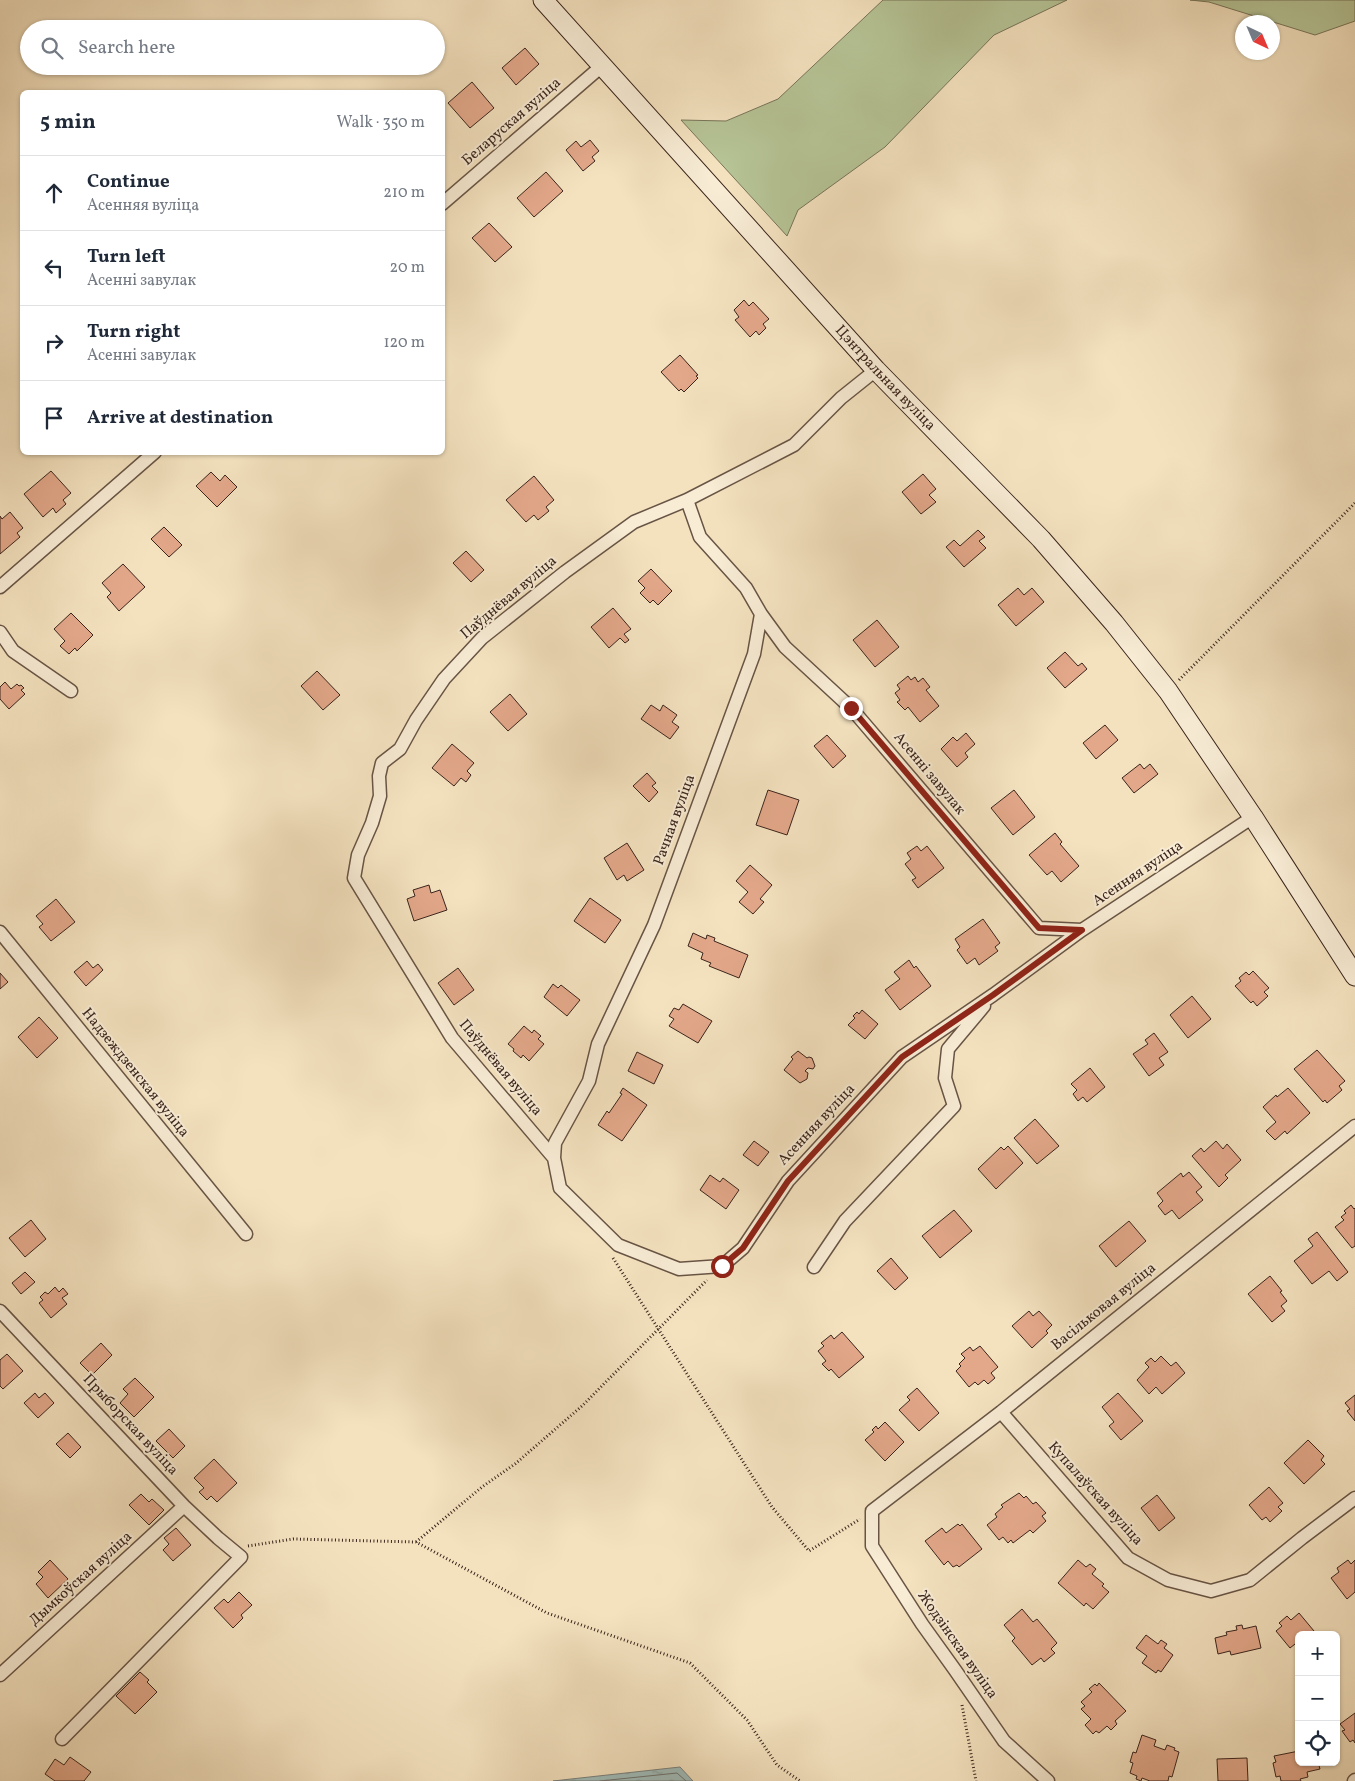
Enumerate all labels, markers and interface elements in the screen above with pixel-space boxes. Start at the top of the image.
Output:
north arrow [1235,15,1280,60]
search box [20,20,445,75]
icon: search [38,34,66,62]
text: Search here [78,35,175,61]
street label: Беларуская вуліца [458,73,566,171]
text: 5 min [40,108,96,137]
text: Walk · 350 m [337,112,425,134]
text: Continue [87,169,170,195]
icon: ahead [40,179,68,207]
text: 210 m [383,182,425,204]
text: Асенняя вуліца [87,195,199,217]
text: Turn left [87,244,166,270]
icon: left [40,254,68,282]
text: 20 m [390,257,425,279]
text: Асенні завулак [87,270,196,292]
text: Turn right [87,319,180,345]
street label: Цэнтральная вуліца [830,321,940,436]
icon: right [40,329,68,357]
text: 120 m [383,332,425,354]
text: Асенні завулак [87,345,196,367]
icon: arrive [40,404,68,432]
text: Arrive at destination [87,405,273,431]
street label: Паўднёвая вуліца [456,551,562,645]
route end [840,697,863,720]
street label: Асенні завулак [888,728,970,820]
street label: Рачная вуліца [649,772,701,868]
street label: Асенняя вуліца [1089,836,1187,912]
street label: Надзеждзенская вуліца [76,1004,194,1142]
street label: Паўднёвая вуліца [453,1015,547,1121]
street label: Асенняя вуліца [773,1079,861,1171]
route start [711,1255,734,1278]
street label: Васільковая вуліца [1047,1258,1161,1356]
street label: Прыборская вуліца [77,1370,183,1480]
street label: Купалаўская вуліца [1043,1437,1147,1551]
street label: Дымкоўская вуліца [25,1527,137,1631]
street label: Жодзінская вуліца [912,1587,1002,1703]
map controls [1295,1631,1340,1766]
button: + [1295,1631,1340,1676]
button: − [1295,1676,1340,1721]
button: locate [1295,1721,1340,1766]

